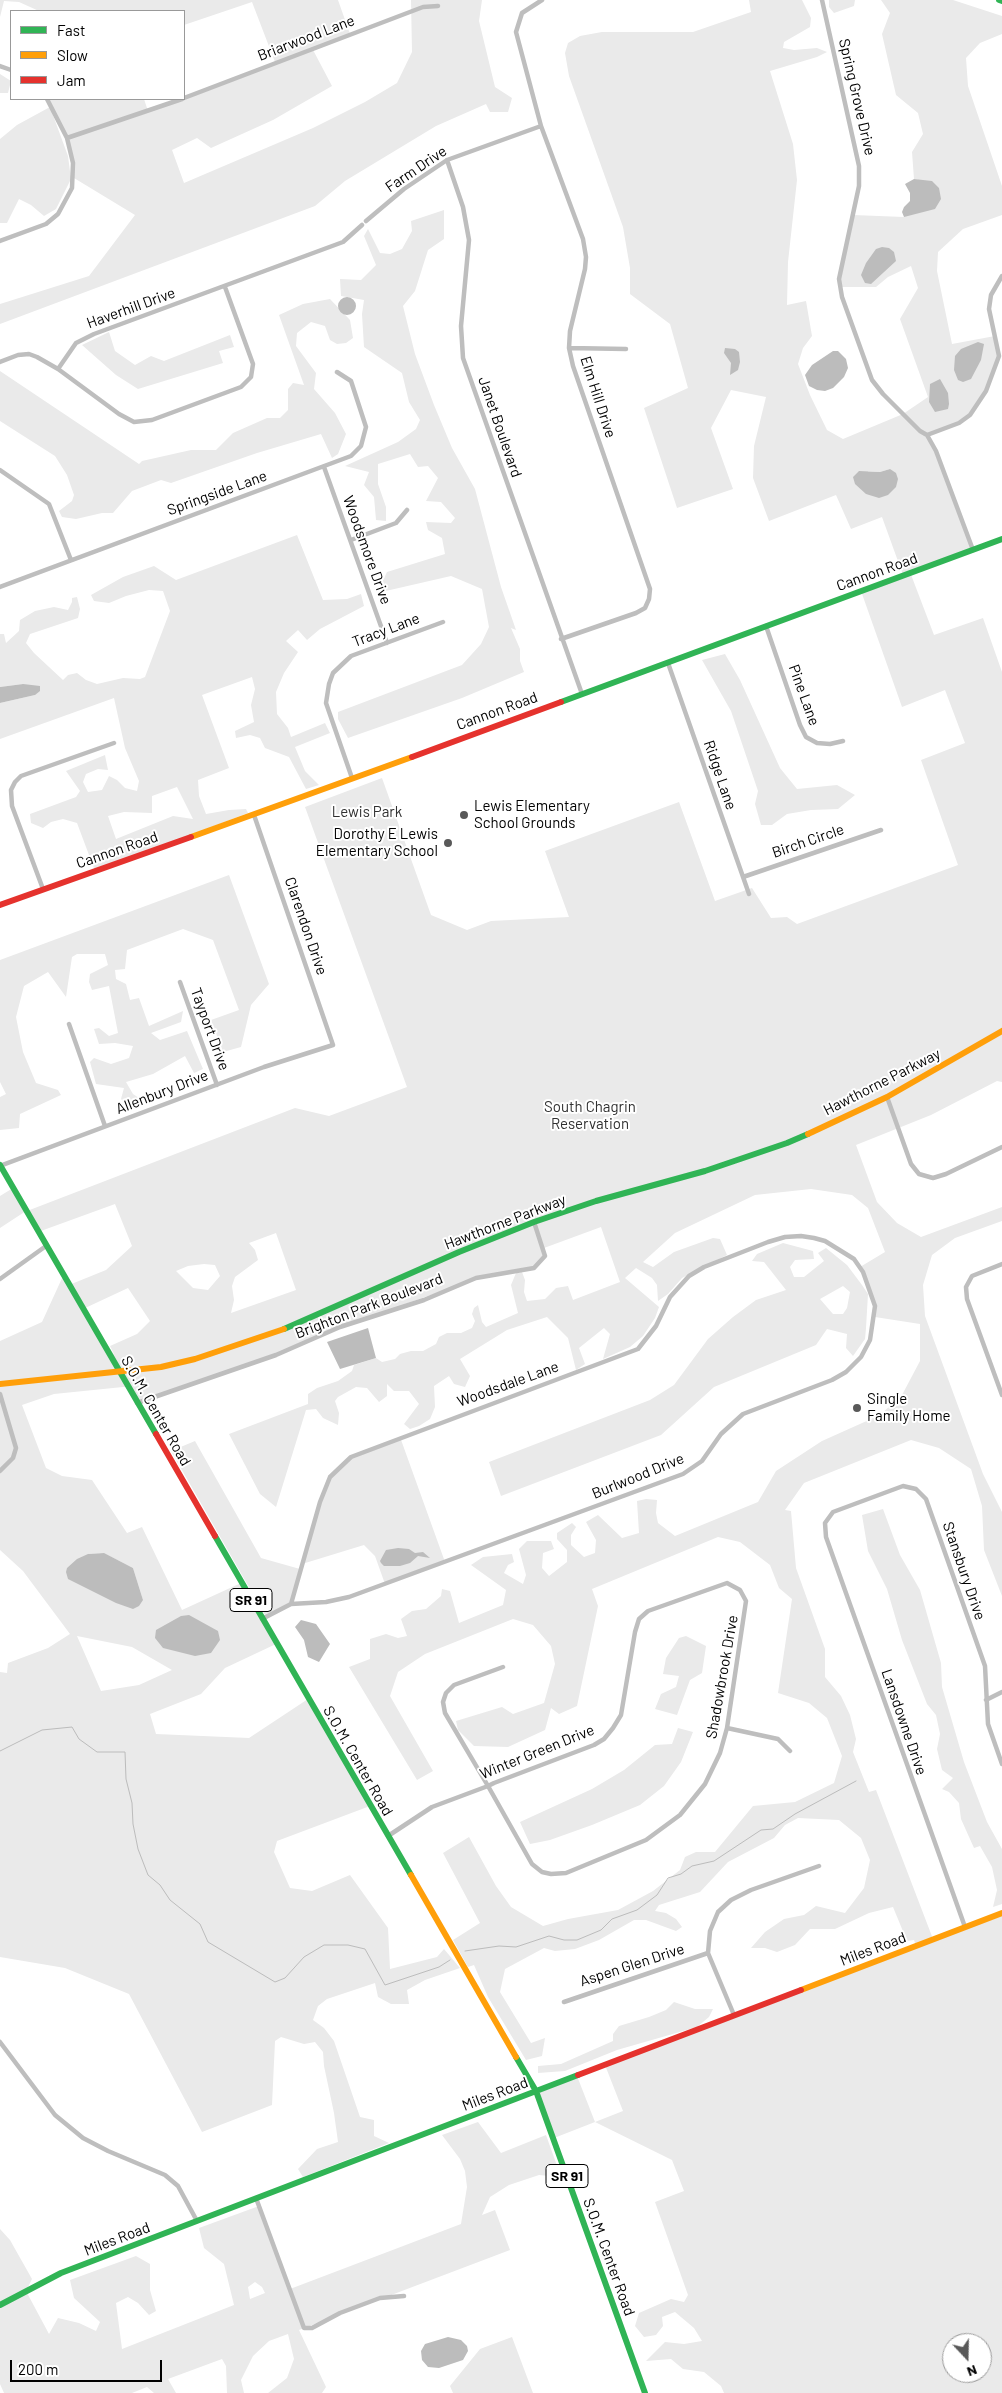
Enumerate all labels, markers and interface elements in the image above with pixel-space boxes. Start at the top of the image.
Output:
legend [10,10,185,100]
street label: Briarwood Lane [255,11,357,65]
text: Fast [57,21,85,39]
street label: Spring Grove Drive [835,37,879,157]
text: Slow [57,46,88,64]
text: Jam [57,71,86,89]
street label: Farm Drive [382,142,450,196]
street label: Haverhill Drive [84,284,178,332]
street label: Elm Hill Drive [576,354,620,440]
street label: Janet Boulevard [474,374,526,480]
street label: Springside Lane [165,467,269,519]
street label: Woodsmore Drive [339,493,395,607]
street label: Cannon Road [834,549,920,595]
street label: Tracy Lane [350,609,422,651]
street label: Pine Lane [785,662,823,728]
street label: Cannon Road [454,688,540,734]
street label: Ridge Lane [700,738,740,812]
place label: Lewis Elementary School Grounds [474,797,590,832]
park label: Lewis Park [332,803,402,821]
marker: Lewis Elementary School Grounds [458,809,470,821]
street label: Birch Circle [770,820,846,862]
place label: Dorothy E Lewis Elementary School [316,825,438,860]
street label: Cannon Road [74,828,160,872]
marker: Dorothy E Lewis Elementary School [442,837,454,849]
street label: Clarendon Drive [281,875,331,977]
street label: Tayport Drive [187,985,233,1073]
street label: Hawthorne Parkway [821,1045,943,1119]
street label: Allenbury Drive [113,1066,211,1118]
park label: South Chagrin Reservation [544,1098,636,1133]
street label: Hawthorne Parkway [442,1191,568,1253]
street label: Brighton Park Boulevard [293,1269,445,1343]
street label: S.O.M. Center Road [117,1353,195,1469]
street label: Woodsdale Lane [455,1357,561,1411]
place label: Single Family Home [867,1390,951,1425]
marker: Single Family Home [851,1402,863,1414]
street label: Burlwood Drive [589,1449,687,1503]
street label: Stansbury Drive [939,1520,989,1622]
road number: SR 91 [230,1588,272,1612]
street label: Shadowbrook Drive [702,1614,742,1740]
street label: Lansdowne Drive [877,1667,931,1777]
street label: S.O.M. Center Road [319,1703,397,1819]
street label: Winter Green Drive [477,1721,597,1783]
street label: Miles Road [837,1928,909,1970]
street label: Aspen Glen Drive [578,1940,686,1990]
street label: Miles Road [459,2073,531,2115]
road number: SR 91 [546,2164,588,2188]
street label: S.O.M. Center Road [579,2196,639,2318]
street label: Miles Road [81,2218,153,2260]
north arrow [942,2333,992,2383]
scale bar [12,2350,165,2382]
text: 200 m [18,2360,58,2378]
text: N [965,2362,980,2381]

